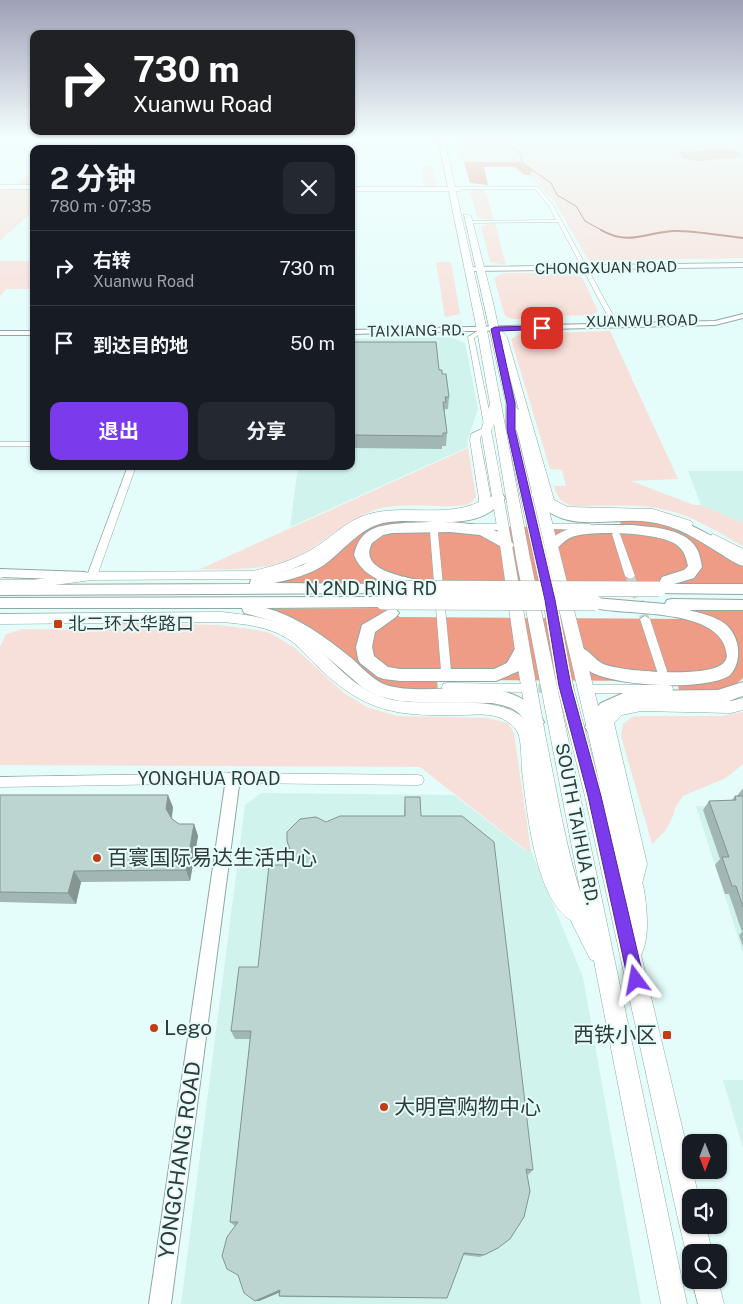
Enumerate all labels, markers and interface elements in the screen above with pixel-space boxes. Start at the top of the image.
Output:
text: 730 m [133,49,240,90]
icon: right [50,50,115,115]
text: Xuanwu Road [133,91,272,117]
text: 2 分钟 [50,160,136,196]
button: close [283,162,335,214]
text: 780 m · 07:35 [50,197,151,216]
text: 右转 [93,249,131,271]
icon: right [50,254,78,282]
text: 730 m [279,257,335,279]
street label: CHONGXUAN ROAD [535,258,677,277]
text: Xuanwu Road [93,272,194,291]
pin [521,307,563,349]
street label: XUANWU ROAD [586,311,698,330]
icon: arrive [528,314,556,342]
street label: TAIXIANG RD. [367,321,465,340]
icon: arrive [50,329,78,357]
text: 50 m [290,332,335,354]
text: 到达目的地 [93,334,188,356]
button: 退出 [50,402,188,460]
button: 分享 [198,402,335,460]
street label: N 2ND RING RD [305,578,437,599]
place label: 北二环太华路口 [68,613,194,634]
marker: 北二环太华路口 [52,618,64,630]
street label: SOUTH TAIHUA RD. [551,741,603,907]
street label: YONGHUA ROAD [137,768,281,789]
place label: 百寰国际易达生活中心 [107,845,317,870]
marker: 百寰国际易达生活中心 [91,852,103,864]
position arrow [609,953,661,1005]
place label: Lego [164,1015,212,1040]
marker: Lego [148,1022,160,1034]
place label: 西铁小区 [573,1022,657,1047]
marker: 西铁小区 [661,1029,673,1041]
street label: YONGCHANG ROAD [153,1060,206,1260]
place label: 大明宫购物中心 [394,1094,541,1119]
marker: 大明宫购物中心 [378,1101,390,1113]
north arrow [682,1134,728,1179]
map controls [682,1134,727,1289]
button: sound [682,1189,727,1234]
button: search [682,1244,727,1289]

